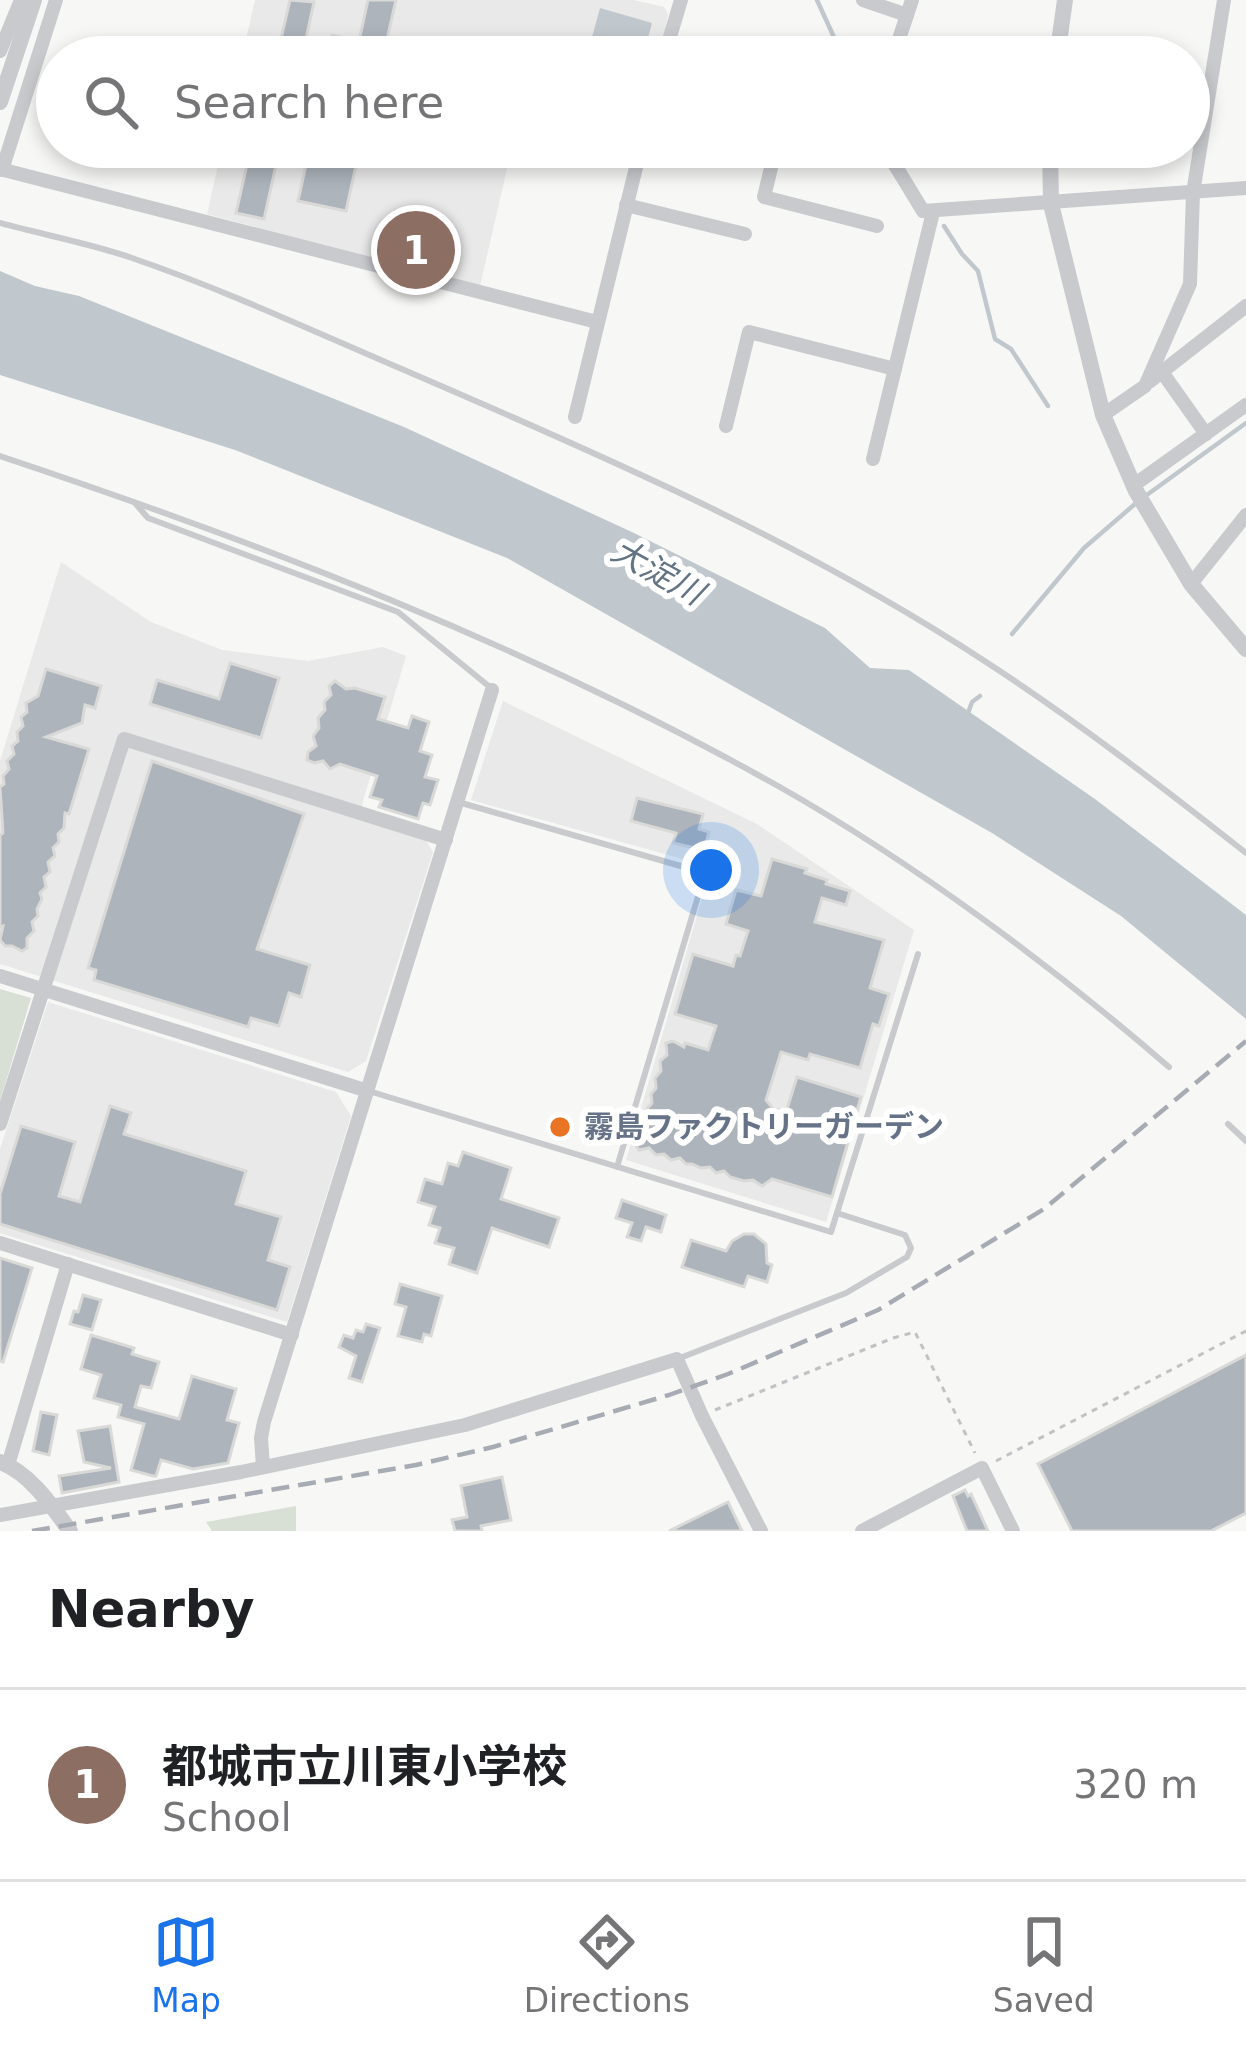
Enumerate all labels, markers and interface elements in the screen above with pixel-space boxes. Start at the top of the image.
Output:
search box [36,36,1210,168]
icon: search [78,69,144,135]
text: Search here [174,76,444,129]
pin: 1 [377,205,455,295]
water label: 大淀川 [605,530,713,614]
your location [681,840,741,900]
place label: 霧島ファクトリーガーデン [584,1109,944,1144]
marker: 霧島ファクトリーガーデン [547,1114,573,1140]
text: Nearby [48,1580,255,1639]
text: 都城市立川東小学校 [162,1740,567,1793]
text: 1 [73,1762,101,1807]
text: 320 m [1073,1762,1198,1807]
text: School [162,1795,291,1840]
tab: Map [151,1909,221,2020]
tab: Directions [524,1909,690,2020]
tab: Saved [993,1909,1095,2020]

